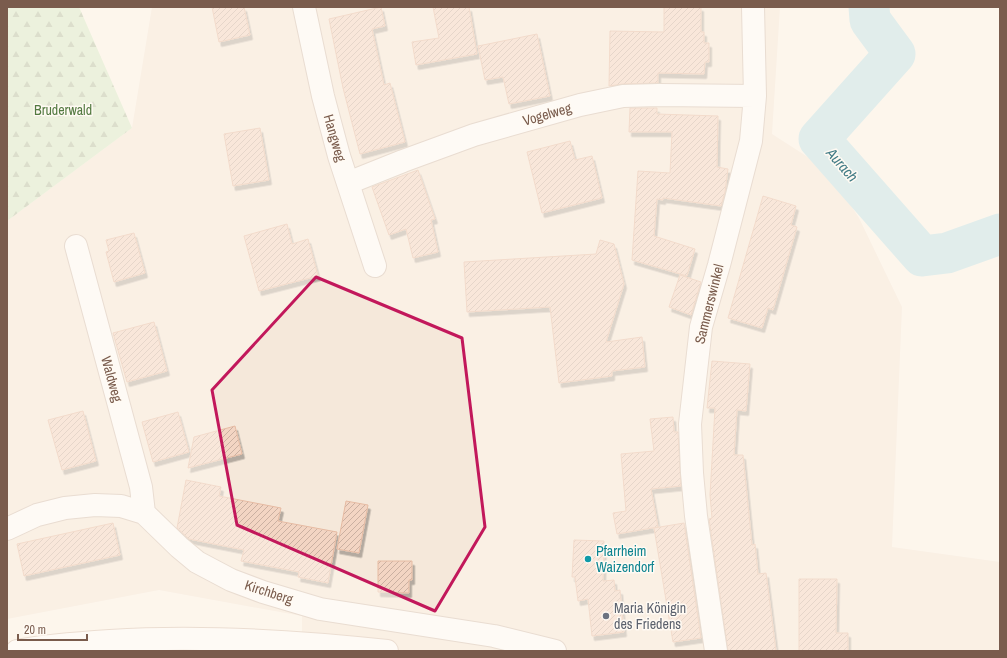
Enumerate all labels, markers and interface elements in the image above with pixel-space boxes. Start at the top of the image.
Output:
street label: Vogelweg [521,98,574,130]
park label: Bruderwald [34,101,92,119]
street label: Hangweg [320,112,351,164]
water label: Aurach [821,142,863,186]
street label: Sammerswinkel [690,262,728,346]
street label: Waldweg [97,354,127,405]
place label: Pfarrheim Waizendorf [596,542,655,576]
marker: Pfarrheim Waizendorf [583,554,593,564]
street label: Kirchberg [243,576,296,608]
place label: Maria Königin des Friedens [614,599,686,633]
marker: Maria Königin des Friedens [601,611,611,621]
scale bar [18,616,87,642]
text: 20 m [24,622,46,638]

